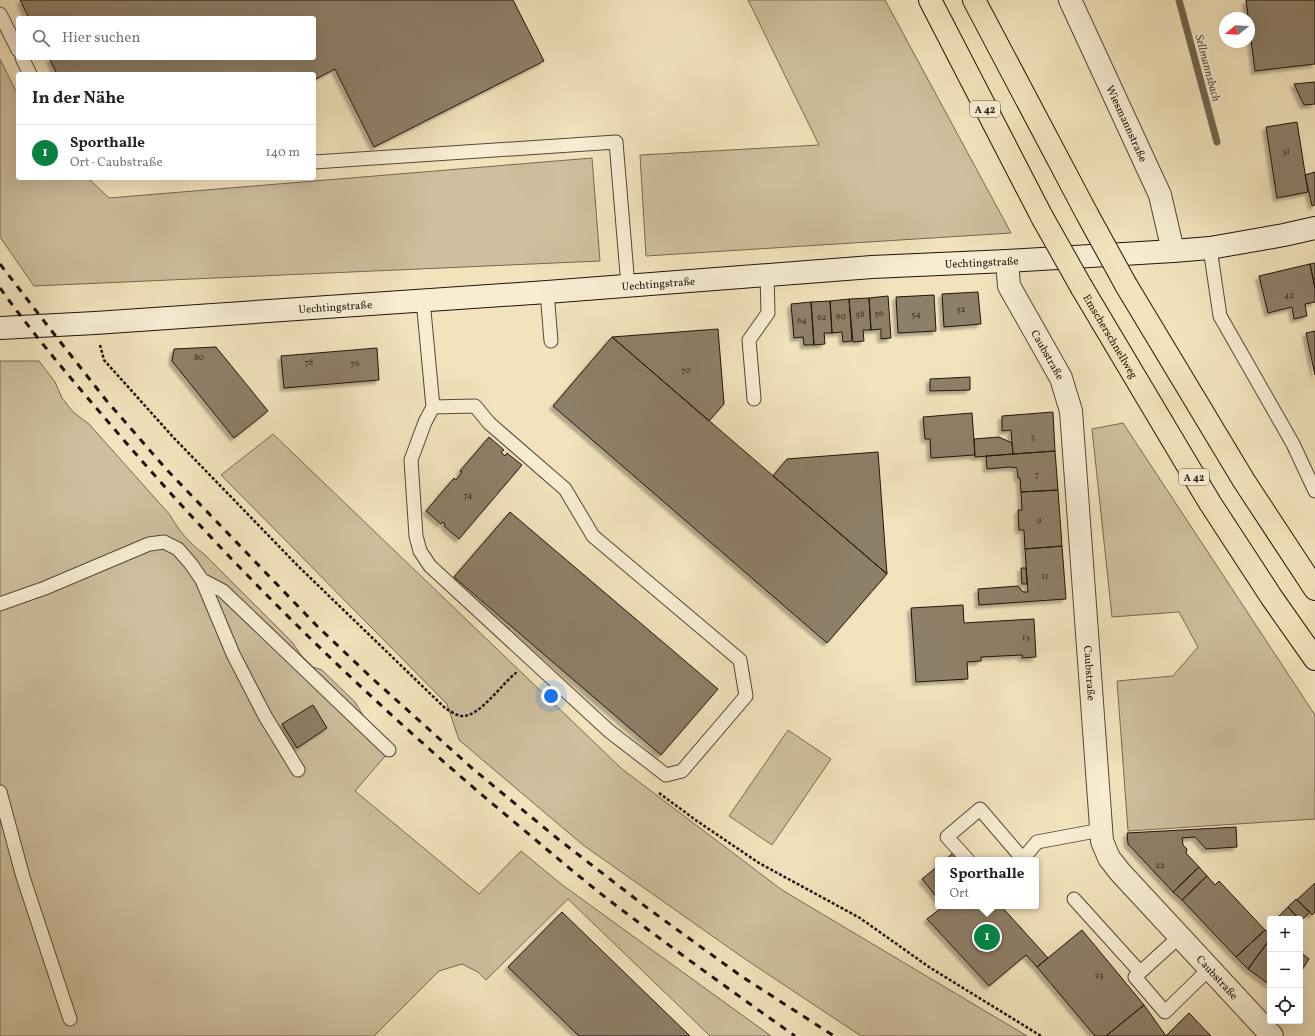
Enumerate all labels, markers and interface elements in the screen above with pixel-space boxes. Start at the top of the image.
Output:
north arrow [1219,12,1255,48]
search box [16,16,316,60]
icon: search [30,27,52,49]
text: Hier suchen [62,28,140,49]
water label: Sellmannsbach [1190,33,1224,104]
street label: Wiesmannstraße [1101,83,1150,165]
text: In der Nähe [32,87,125,110]
road number: A 42 [970,101,1000,117]
text: Sporthalle [70,133,145,154]
text: 1 [42,144,48,162]
text: 140 m [266,144,300,162]
house number: 31 [1282,145,1290,158]
text: Ort · Caubstraße [70,154,163,172]
street label: Uechtingstraße [945,254,1019,273]
street label: Uechtingstraße [621,275,696,295]
house number: 42 [1284,289,1294,302]
street label: Emscherschnellweg [1078,292,1140,382]
street label: Uechtingstraße [298,298,373,318]
house number: 52 [956,303,966,316]
house number: 56 [875,307,884,320]
house number: 58 [856,308,865,321]
house number: 54 [911,308,921,321]
house number: 60 [836,310,847,323]
house number: 62 [817,311,827,324]
house number: 64 [797,314,807,327]
street label: Caubstraße [1026,328,1067,383]
house number: 80 [194,351,205,364]
house number: 78 [305,356,314,369]
house number: 76 [351,357,360,370]
house number: 70 [681,364,691,377]
house number: 5 [1031,431,1035,444]
house number: 7 [1035,468,1039,481]
road number: A 42 [1179,469,1209,485]
house number: 74 [464,489,472,502]
house number: 9 [1037,514,1042,527]
house number: 11 [1042,570,1048,583]
house number: 13 [1022,631,1030,644]
street label: Caubstraße [1079,645,1098,701]
your location [541,686,561,706]
popup [935,857,1039,909]
house number: 22 [1155,859,1165,872]
text: Sporthalle [950,864,1024,885]
text: Ort [950,885,969,903]
map controls [1267,916,1303,1024]
button: + [1267,916,1303,952]
pin: 1 [974,922,1000,952]
button: − [1267,952,1303,988]
street label: Caubstraße [1192,953,1241,1004]
house number: 25 [1094,969,1104,982]
button: locate [1267,988,1303,1024]

